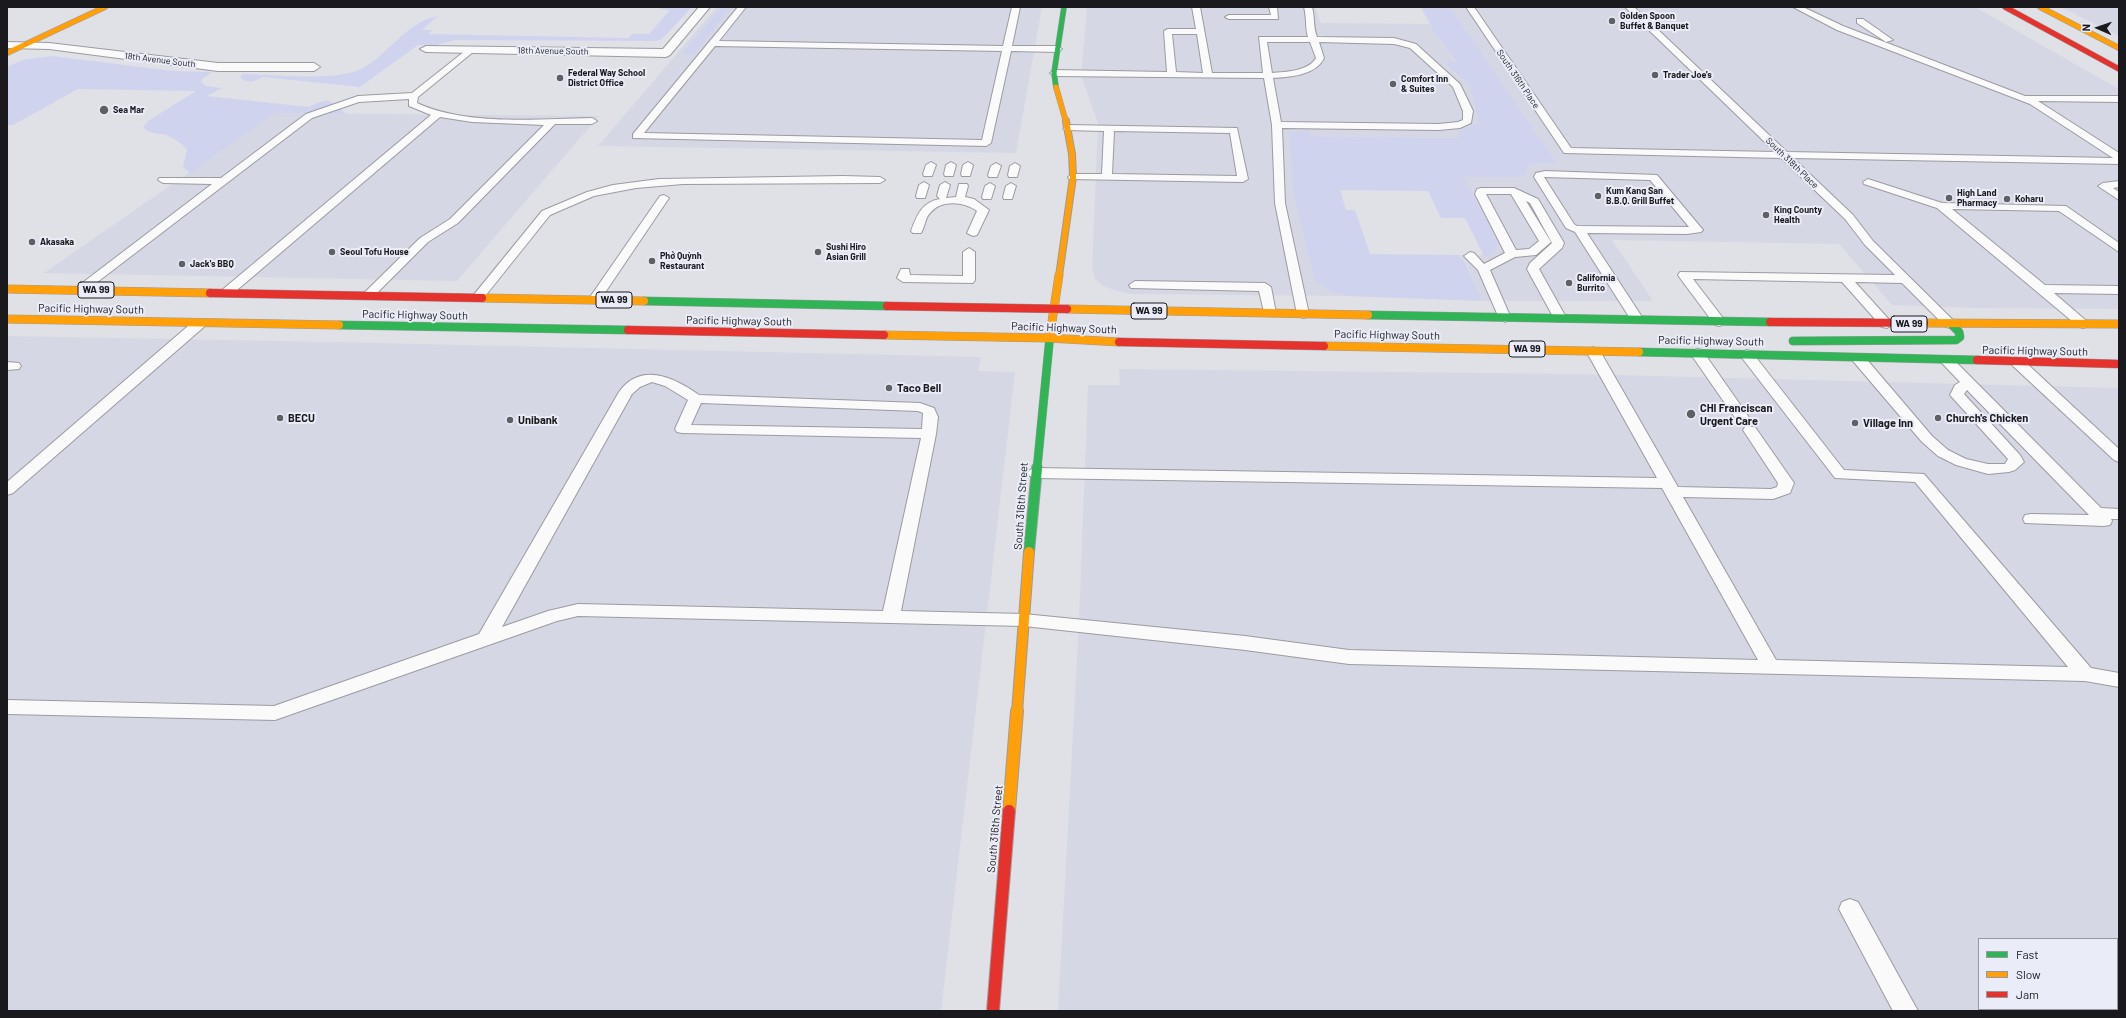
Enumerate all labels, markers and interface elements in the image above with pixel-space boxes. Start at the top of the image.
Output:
north arrow [2078,8,2118,48]
place label: Golden Spoon Buffet & Banquet [1620,11,1689,32]
marker: Golden Spoon Buffet & Banquet [1607,16,1617,26]
text: N [2079,24,2092,31]
street label: 18th Avenue South [517,45,589,57]
street label: South 316th Place [1494,48,1542,110]
street label: 18th Avenue South [124,50,196,70]
place label: Federal Way School District Office [568,68,645,89]
marker: Trader Joe's [1650,70,1660,80]
place label: Trader Joe's [1663,70,1712,80]
marker: Federal Way School District Office [555,73,565,83]
place label: Comfort Inn & Suites [1401,74,1448,95]
marker: Comfort Inn & Suites [1388,79,1398,89]
marker: Sea Mar [98,104,110,116]
place label: Sea Mar [113,105,144,115]
street label: South 318th Place [1764,135,1820,191]
place label: Kum Kang San B.B.Q. Grill Buffet [1606,186,1674,207]
place label: High Land Pharmacy [1957,188,1997,209]
marker: Kum Kang San B.B.Q. Grill Buffet [1593,191,1603,201]
marker: High Land Pharmacy [1944,193,1954,203]
marker: Koharu [2002,194,2012,204]
place label: Koharu [2015,194,2043,204]
place label: King County Health [1774,205,1822,226]
marker: King County Health [1761,210,1771,220]
marker: Akasaka [27,237,37,247]
place label: Akasaka [40,237,74,247]
place label: Sushi Hiro Asian Grill [826,242,866,263]
marker: Seoul Tofu House [327,247,337,257]
place label: Seoul Tofu House [340,247,409,257]
marker: Sushi Hiro Asian Grill [813,247,823,257]
place label: Phở Quỳnh Restaurant [660,251,704,272]
marker: Phở Quỳnh Restaurant [647,256,657,266]
marker: Jack's BBQ [177,259,187,269]
place label: Jack's BBQ [190,259,234,269]
place label: California Burrito [1577,273,1615,294]
marker: California Burrito [1564,278,1574,288]
road number: WA 99 [78,282,114,298]
road number: WA 99 [596,292,632,308]
street label: Pacific Highway South [38,301,144,317]
road number: WA 99 [1131,303,1167,319]
street label: Pacific Highway South [362,307,468,323]
street label: Pacific Highway South [686,313,792,329]
road number: WA 99 [1891,316,1927,332]
street label: Pacific Highway South [1011,320,1117,336]
street label: Pacific Highway South [1334,327,1440,343]
street label: Pacific Highway South [1658,333,1764,349]
road number: WA 99 [1509,341,1545,357]
street label: Pacific Highway South [1982,343,2088,359]
place label: Taco Bell [897,381,941,395]
marker: Taco Bell [884,383,894,393]
place label: CHI Franciscan Urgent Care [1700,401,1772,427]
marker: CHI Franciscan Urgent Care [1685,408,1697,420]
place label: BECU [288,411,315,425]
place label: Church's Chicken [1946,411,2028,425]
marker: BECU [275,413,285,423]
place label: Unibank [518,413,558,427]
marker: Church's Chicken [1933,413,1943,423]
marker: Unibank [505,415,515,425]
place label: Village Inn [1863,416,1913,430]
marker: Village Inn [1850,418,1860,428]
street label: South 316th Street [1011,462,1031,550]
street label: South 316th Street [985,785,1005,873]
legend [1978,938,2118,1010]
text: Fast [2016,947,2039,961]
text: Slow [2016,967,2041,981]
text: Jam [2016,987,2039,1001]

